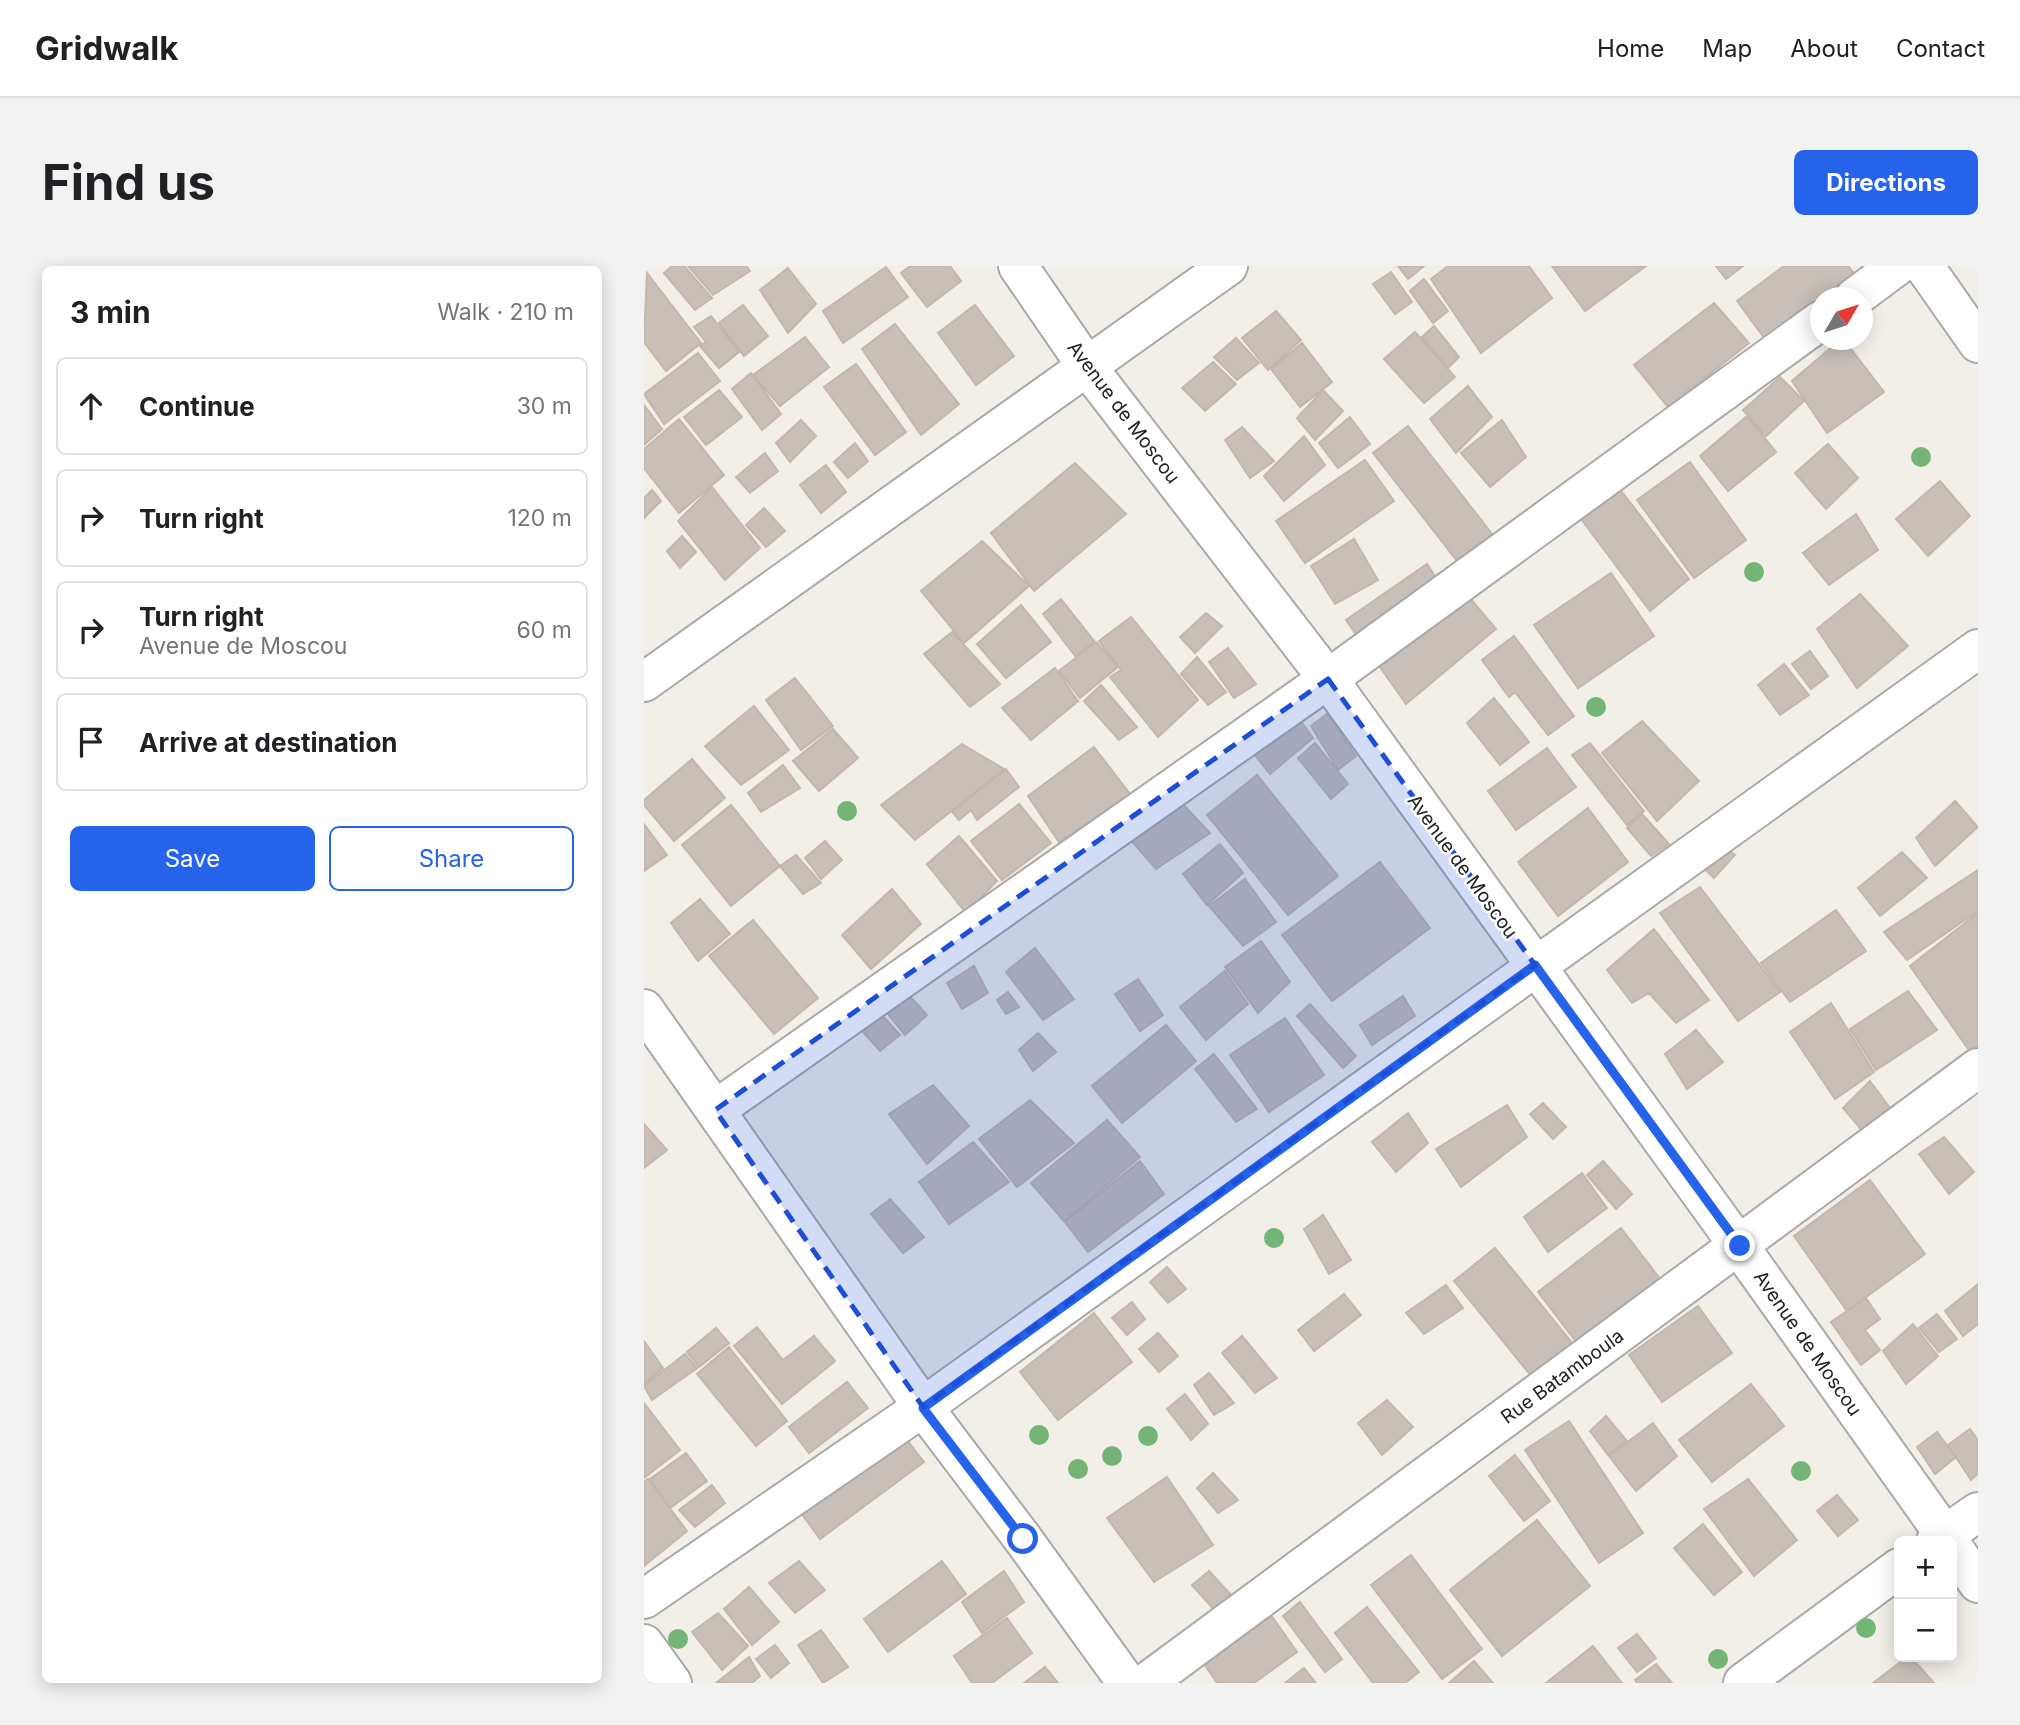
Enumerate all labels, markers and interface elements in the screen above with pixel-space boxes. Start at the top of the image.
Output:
text: Gridwalk [35,28,178,68]
text: Home [1597,34,1664,63]
text: Map [1702,34,1752,63]
text: About [1790,34,1858,63]
text: Contact [1896,34,1985,63]
button: Directions [1794,150,1978,215]
text: Find us [42,153,215,212]
north arrow [1810,287,1873,350]
text: 3 min [70,294,151,330]
text: Walk · 210 m [437,298,574,326]
street label: Avenue de Moscou [1063,337,1185,488]
icon: ahead [72,387,110,425]
text: Continue [139,391,255,422]
text: 30 m [517,392,572,420]
icon: right [72,499,110,537]
text: Turn right [139,503,264,534]
text: 120 m [507,504,572,532]
text: Turn right [139,601,264,632]
icon: right [72,611,110,649]
text: 60 m [517,616,572,644]
text: Avenue de Moscou [139,632,347,660]
icon: arrive [72,723,110,761]
text: Arrive at destination [139,727,398,758]
street label: Avenue de Moscou [1403,790,1523,943]
button: Save [70,826,315,891]
button: Share [329,826,574,891]
route end [1724,1230,1755,1261]
street label: Avenue de Moscou [1749,1266,1866,1420]
street label: Rue Batamboula [1496,1324,1628,1429]
route start [1007,1523,1038,1554]
map controls [1894,1536,1957,1662]
button: + [1894,1536,1957,1599]
button: − [1894,1599,1957,1662]

